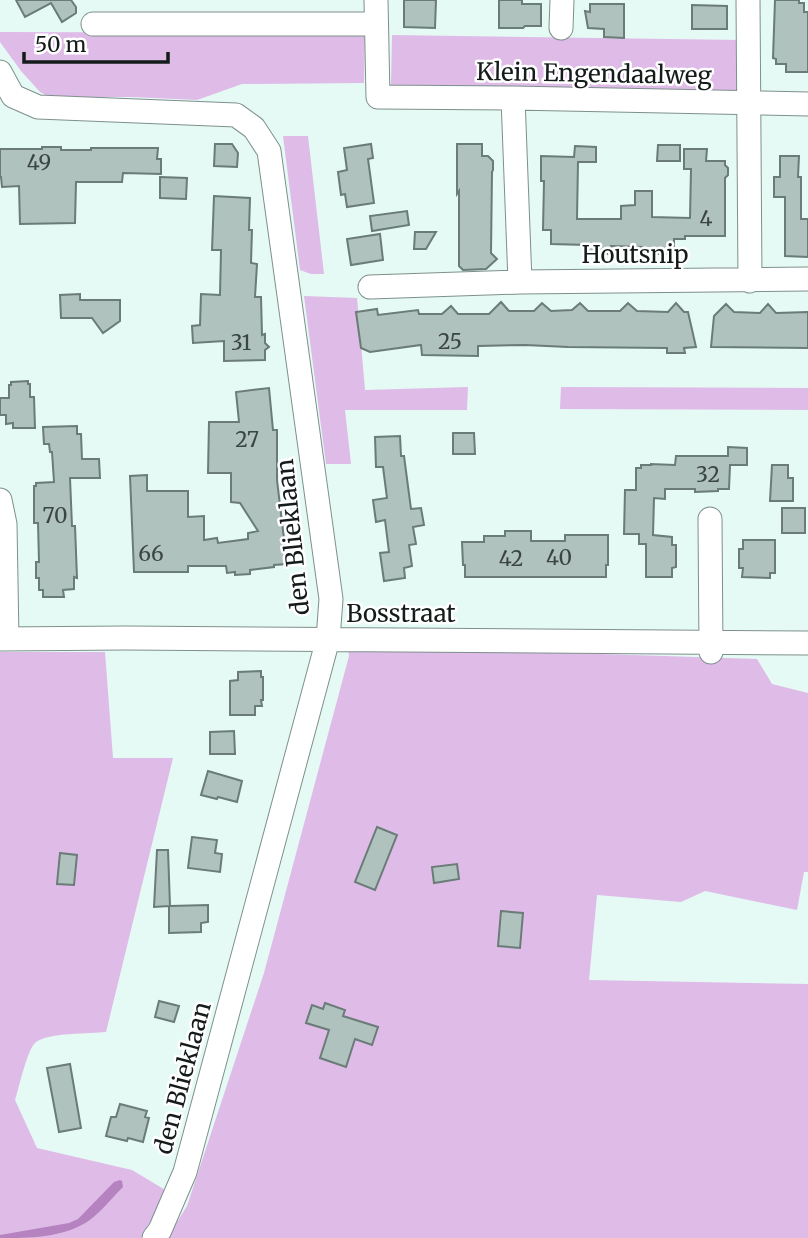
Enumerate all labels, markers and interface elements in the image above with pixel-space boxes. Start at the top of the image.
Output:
scale bar [24,21,168,65]
text: 50 m [35,31,86,58]
street label: Klein Engendaalweg [476,56,713,91]
house number: 49 [27,149,51,176]
house number: 4 [700,205,713,232]
street label: Houtsnip [582,239,688,270]
house number: 25 [438,328,462,355]
house number: 31 [231,329,251,356]
house number: 27 [235,426,259,453]
street label: den Blieklaan [269,457,316,617]
house number: 32 [696,461,720,488]
house number: 70 [43,502,67,529]
house number: 66 [138,540,164,567]
house number: 40 [546,544,572,571]
house number: 42 [499,545,523,572]
street label: Bosstraat [346,598,456,629]
street label: den Blieklaan [147,998,218,1158]

